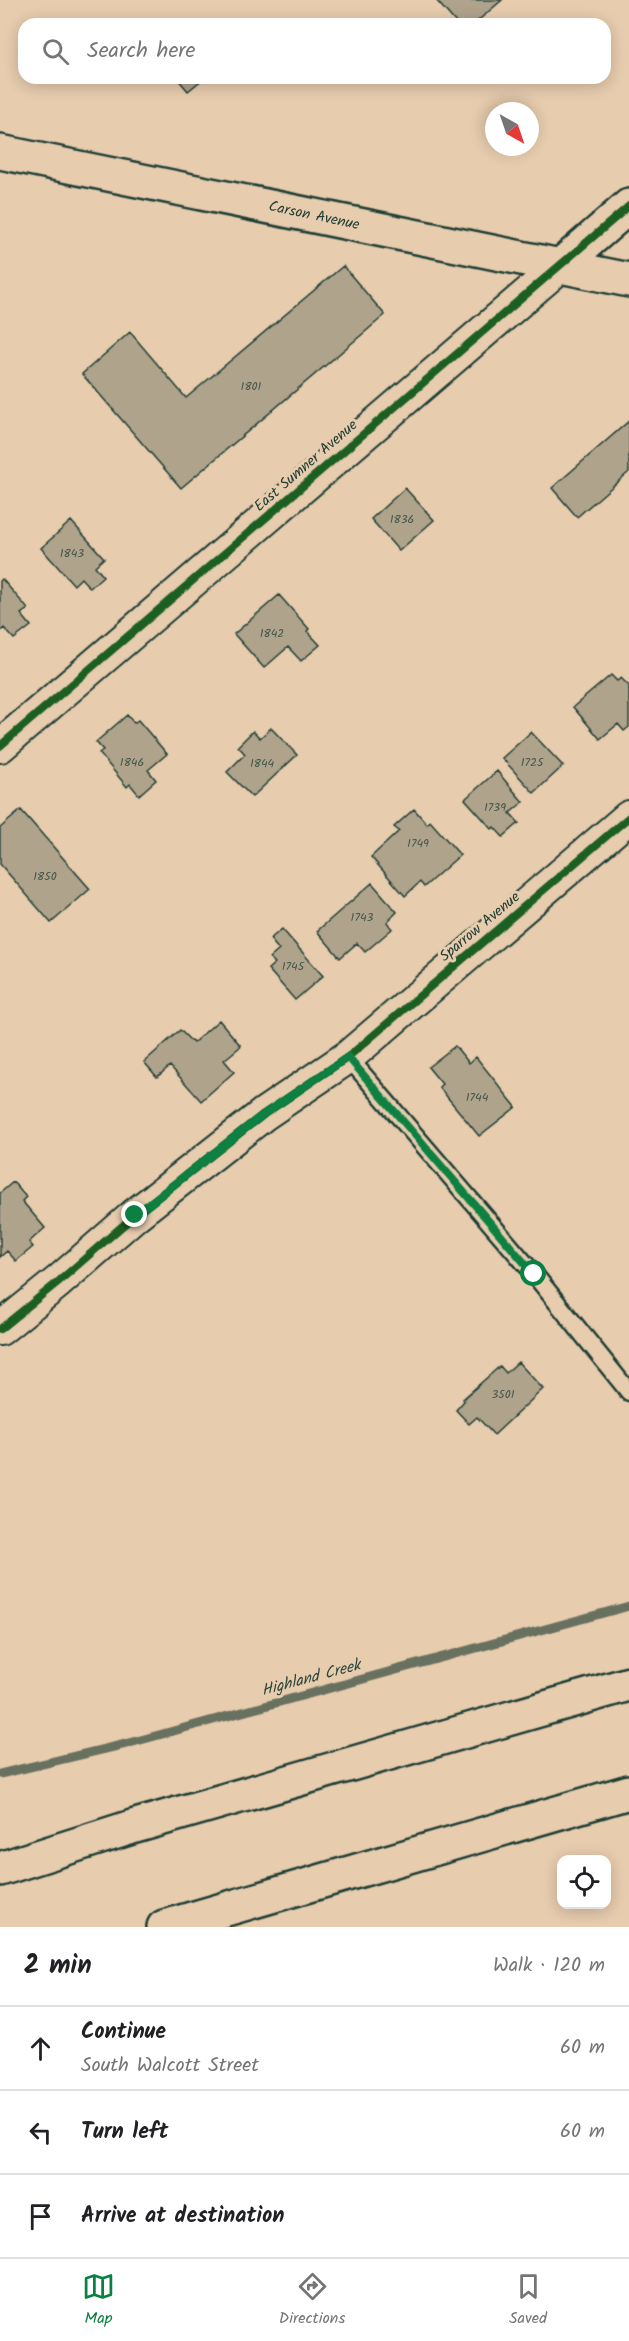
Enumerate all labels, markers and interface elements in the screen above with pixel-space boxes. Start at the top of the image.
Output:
search box [18,18,611,84]
text: Search here [87,34,195,69]
icon: search [39,35,72,68]
north arrow [485,102,539,156]
street label: Carson Avenue [266,195,362,237]
house number: 1801 [241,377,262,396]
street label: East Sumner Avenue [249,414,364,518]
house number: 1836 [390,510,414,529]
house number: 1843 [60,544,84,563]
house number: 1842 [260,624,284,643]
house number: 1846 [120,753,144,772]
house number: 1725 [521,753,545,772]
house number: 1844 [250,754,274,773]
house number: 1739 [484,798,506,817]
house number: 1749 [407,834,429,853]
house number: 1850 [33,867,57,886]
street label: Sparrow Avenue [434,886,526,968]
house number: 1743 [351,908,374,927]
house number: 1745 [282,957,306,976]
house number: 1744 [466,1088,489,1107]
route end [121,1201,147,1227]
route start [520,1260,546,1286]
house number: 3501 [491,1385,515,1404]
water label: Highland Creek [259,1652,366,1703]
map controls [557,1855,611,1909]
button: locate [557,1855,611,1909]
text: 2 min [24,1945,92,1987]
text: Walk · 120 m [493,1950,605,1982]
text: Continue [81,2015,166,2050]
icon: ahead [24,2032,57,2065]
text: 60 m [560,2032,605,2064]
text: South Walcott Street [81,2050,259,2082]
text: Turn left [81,2115,168,2150]
icon: left [24,2116,57,2149]
text: 60 m [560,2116,605,2148]
text: Arrive at destination [81,2199,284,2234]
icon: arrive [24,2200,57,2233]
tab: Map [82,2270,115,2331]
tab: Directions [279,2270,345,2331]
tab: Saved [509,2270,547,2331]

